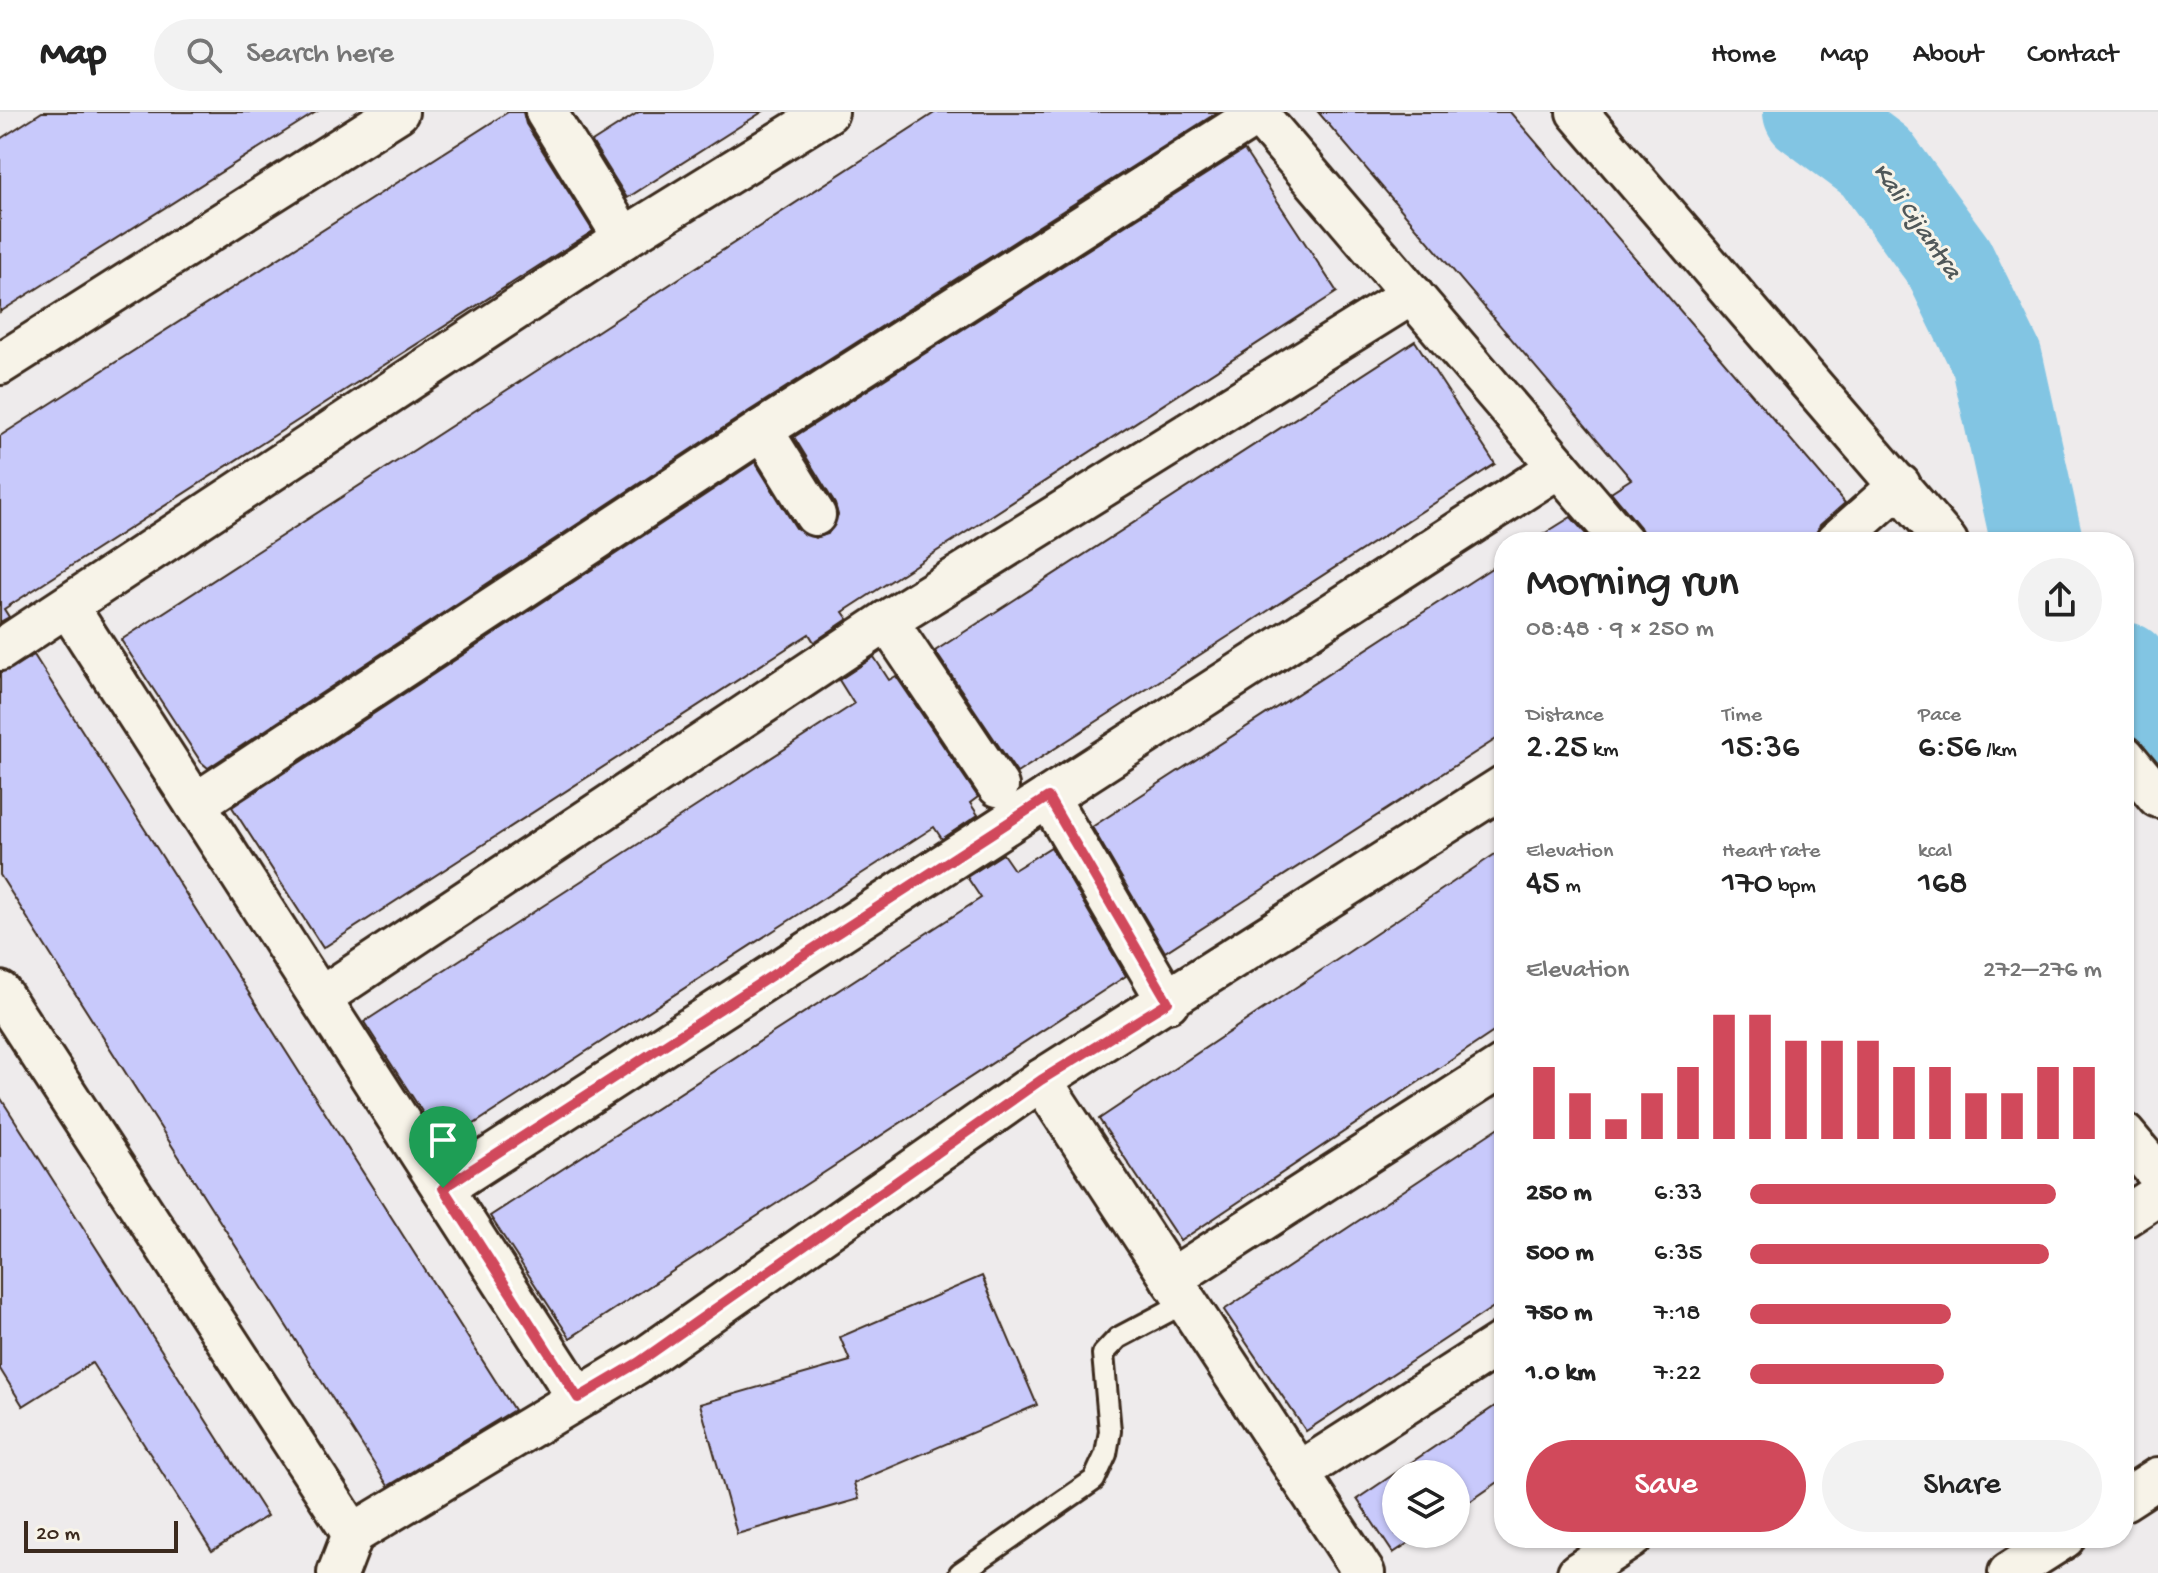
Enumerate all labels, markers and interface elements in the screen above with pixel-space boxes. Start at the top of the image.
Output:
search box [154,19,714,91]
text: Map [40,33,106,77]
icon: search [182,33,226,77]
text: Search here [246,38,394,73]
text: Home [1711,39,1776,72]
text: Map [1820,39,1869,72]
text: About [1913,39,1983,72]
text: Contact [2027,39,2118,72]
water label: Kali Cijantra [1864,158,1967,287]
button: share [2018,558,2102,642]
text: Morning run [1526,559,1739,611]
text: 08:48 · 9 × 250 m [1526,615,1714,646]
text: Distance [1526,703,1604,729]
text: Time [1722,703,1762,729]
text: Pace [1918,703,1961,729]
text: 2.25 [1526,729,1588,769]
text: 15:36 [1722,729,1799,769]
text: 6:56 [1918,729,1981,769]
text: km [1588,738,1619,764]
text: /km [1981,738,2017,764]
text: Elevation [1526,839,1613,865]
text: Heart rate [1722,839,1820,865]
text: kcal [1918,839,1952,865]
text: 45 [1526,865,1560,905]
text: 170 [1722,865,1773,905]
text: 168 [1918,865,1968,905]
text: m [1560,874,1581,900]
text: bpm [1773,874,1816,900]
text: Elevation [1526,956,1629,987]
text: 272–276 m [1983,956,2102,987]
pin [409,1106,477,1188]
icon: arrive [421,1118,465,1162]
text: 250 m [1526,1179,1592,1210]
text: 6:33 [1654,1179,1702,1210]
text: 500 m [1526,1239,1594,1270]
text: 6:35 [1654,1239,1703,1270]
text: 750 m [1526,1299,1593,1330]
text: 7:18 [1654,1299,1700,1330]
text: 1.0 km [1526,1359,1596,1390]
text: 7:22 [1654,1359,1701,1390]
button: Save [1526,1440,1806,1532]
button: Share [1822,1440,2102,1532]
map controls [1382,1460,1470,1548]
button: layers [1382,1460,1470,1548]
scale bar [24,1517,178,1553]
text: 20 m [36,1522,80,1548]

